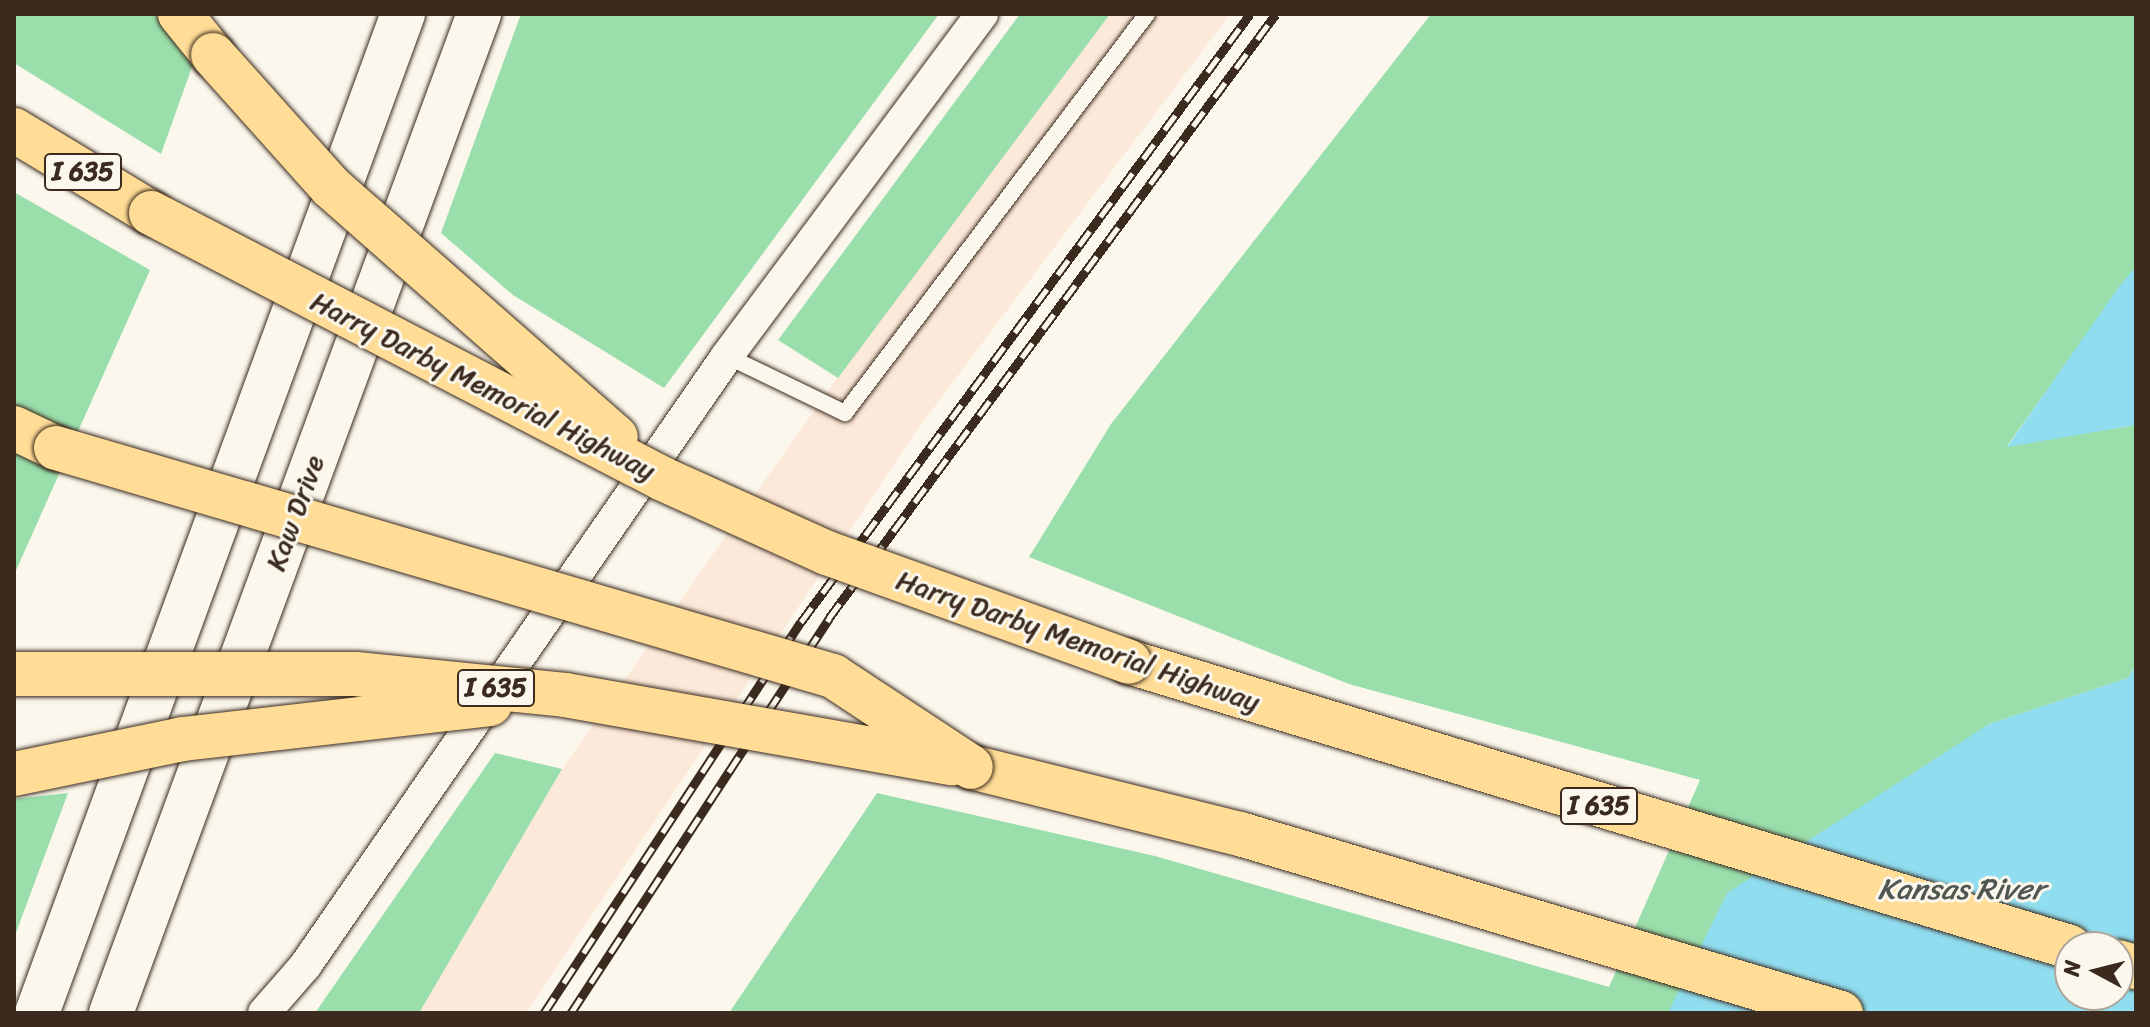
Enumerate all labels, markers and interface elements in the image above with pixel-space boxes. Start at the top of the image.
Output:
road number: I 635 [43,150,123,194]
street label: Harry Darby Memorial Highway [305,284,661,488]
street label: Kaw Drive [259,450,331,576]
street label: Harry Darby Memorial Highway [891,563,1265,719]
road number: I 635 [456,666,536,710]
road number: I 635 [1559,784,1639,828]
water label: Kansas River [1878,871,2044,907]
north arrow [2054,931,2134,1011]
text: N [2051,958,2092,978]

